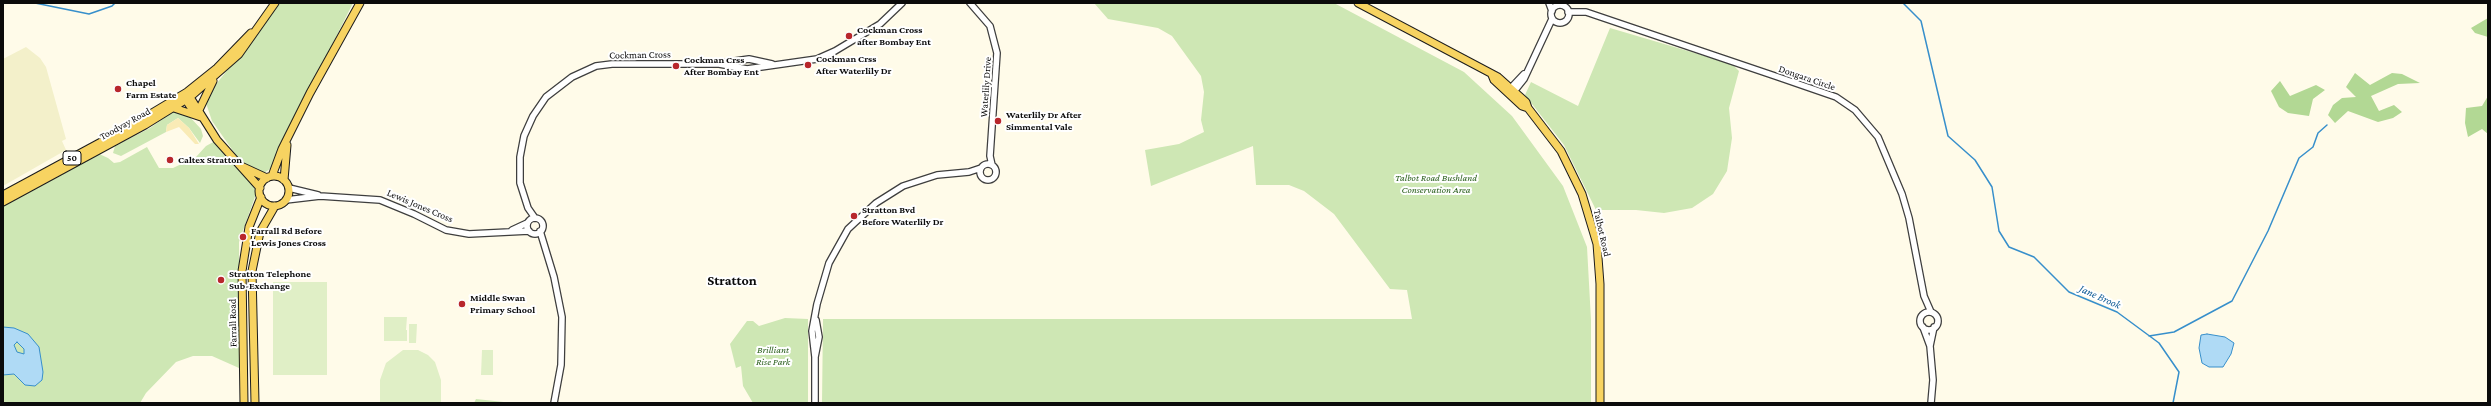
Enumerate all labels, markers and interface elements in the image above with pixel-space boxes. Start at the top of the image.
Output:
place label: Cockman Cross after Bombay Ent [857,24,931,48]
marker: Cockman Cross after Bombay Ent [844,31,854,41]
street label: Cockman Cross [609,48,671,62]
place label: Cockman Crss After Waterlily Dr [816,53,892,76]
place label: Cockman Crss After Bombay Ent [684,54,759,78]
street label: Waterlily Drive [978,56,994,118]
marker: Cockman Crss After Waterlily Dr [803,60,813,70]
marker: Cockman Crss After Bombay Ent [671,61,681,71]
street label: Dongara Circle [1777,63,1837,93]
place label: Chapel Farm Estate [126,77,177,100]
marker: Chapel Farm Estate [113,84,123,94]
street label: Toodyay Road [98,105,152,143]
place label: Waterlily Dr After Simmental Vale [1006,109,1082,132]
marker: Waterlily Dr After Simmental Vale [993,116,1003,126]
road number: 50 [63,151,81,165]
place label: Caltex Stratton [178,154,242,166]
marker: Caltex Stratton [165,155,175,165]
park label: Talbot Road Bushland Conservation Area [1395,172,1477,196]
street label: Lewis Jones Cross [385,187,455,225]
place label: Stratton Bvd Before Waterlily Dr [862,204,944,228]
street label: Talbot Road [1591,208,1613,258]
marker: Stratton Bvd Before Waterlily Dr [849,211,859,221]
place label: Farrall Rd Before Lewis Jones Cross [251,225,326,248]
marker: Farrall Rd Before Lewis Jones Cross [238,232,248,242]
place label: Stratton Telephone Sub-Exchange [229,268,311,292]
district label: Stratton [707,273,757,289]
marker: Stratton Telephone Sub-Exchange [216,275,226,285]
water label: Jane Brook [2077,282,2123,312]
place label: Middle Swan Primary School [470,292,535,316]
street label: Farrall Road [227,299,239,347]
marker: Middle Swan Primary School [457,299,467,309]
park label: Brilliant Rise Park [756,344,790,368]

